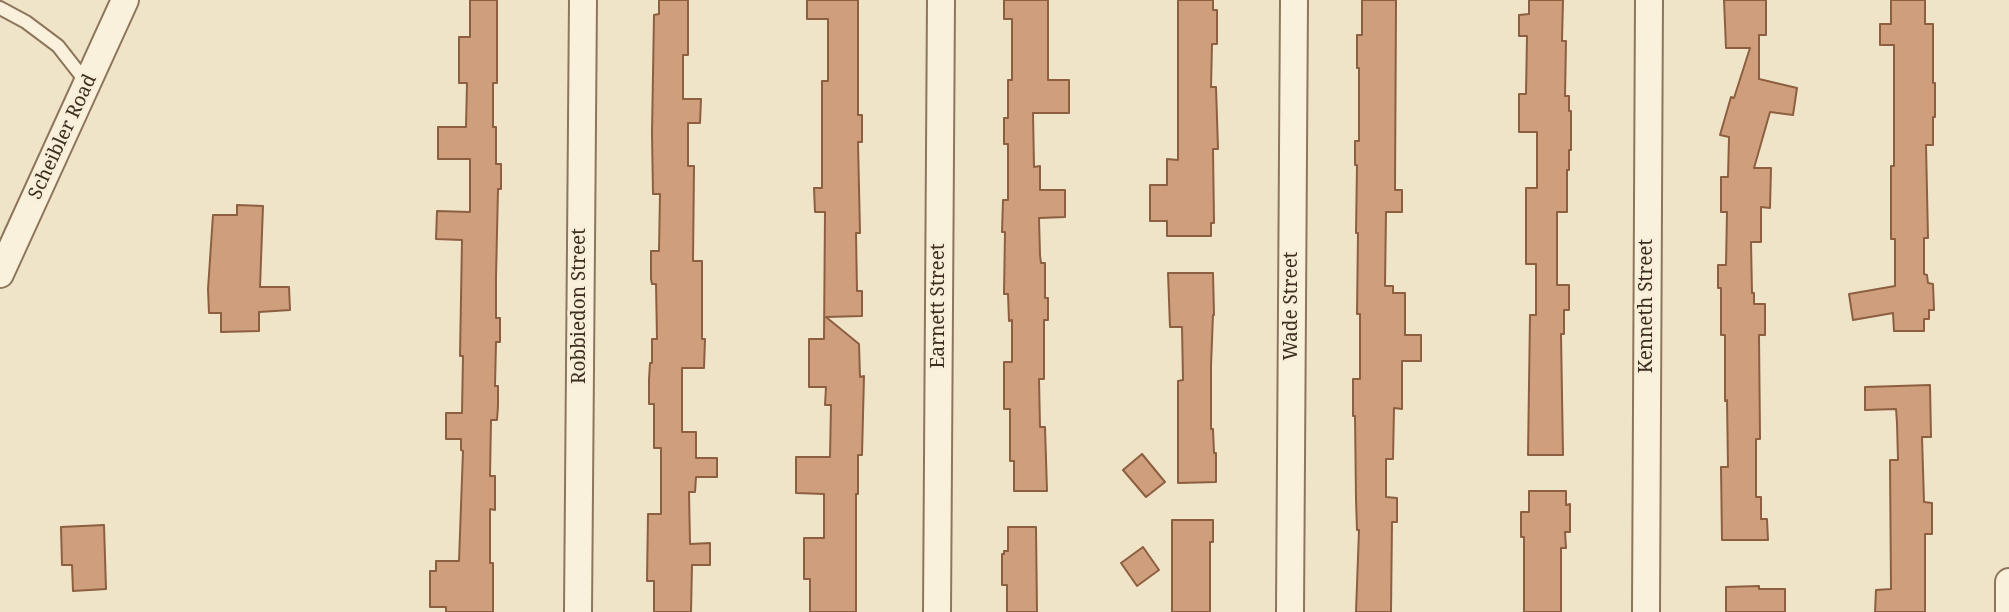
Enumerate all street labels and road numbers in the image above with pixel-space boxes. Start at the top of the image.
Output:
street label: Scheibler Road [24,71,102,203]
street label: Robbiedon Street [569,228,591,384]
street label: Kenneth Street [1636,239,1658,373]
street label: Earnett Street [928,243,950,369]
street label: Wade Street [1281,251,1303,361]

